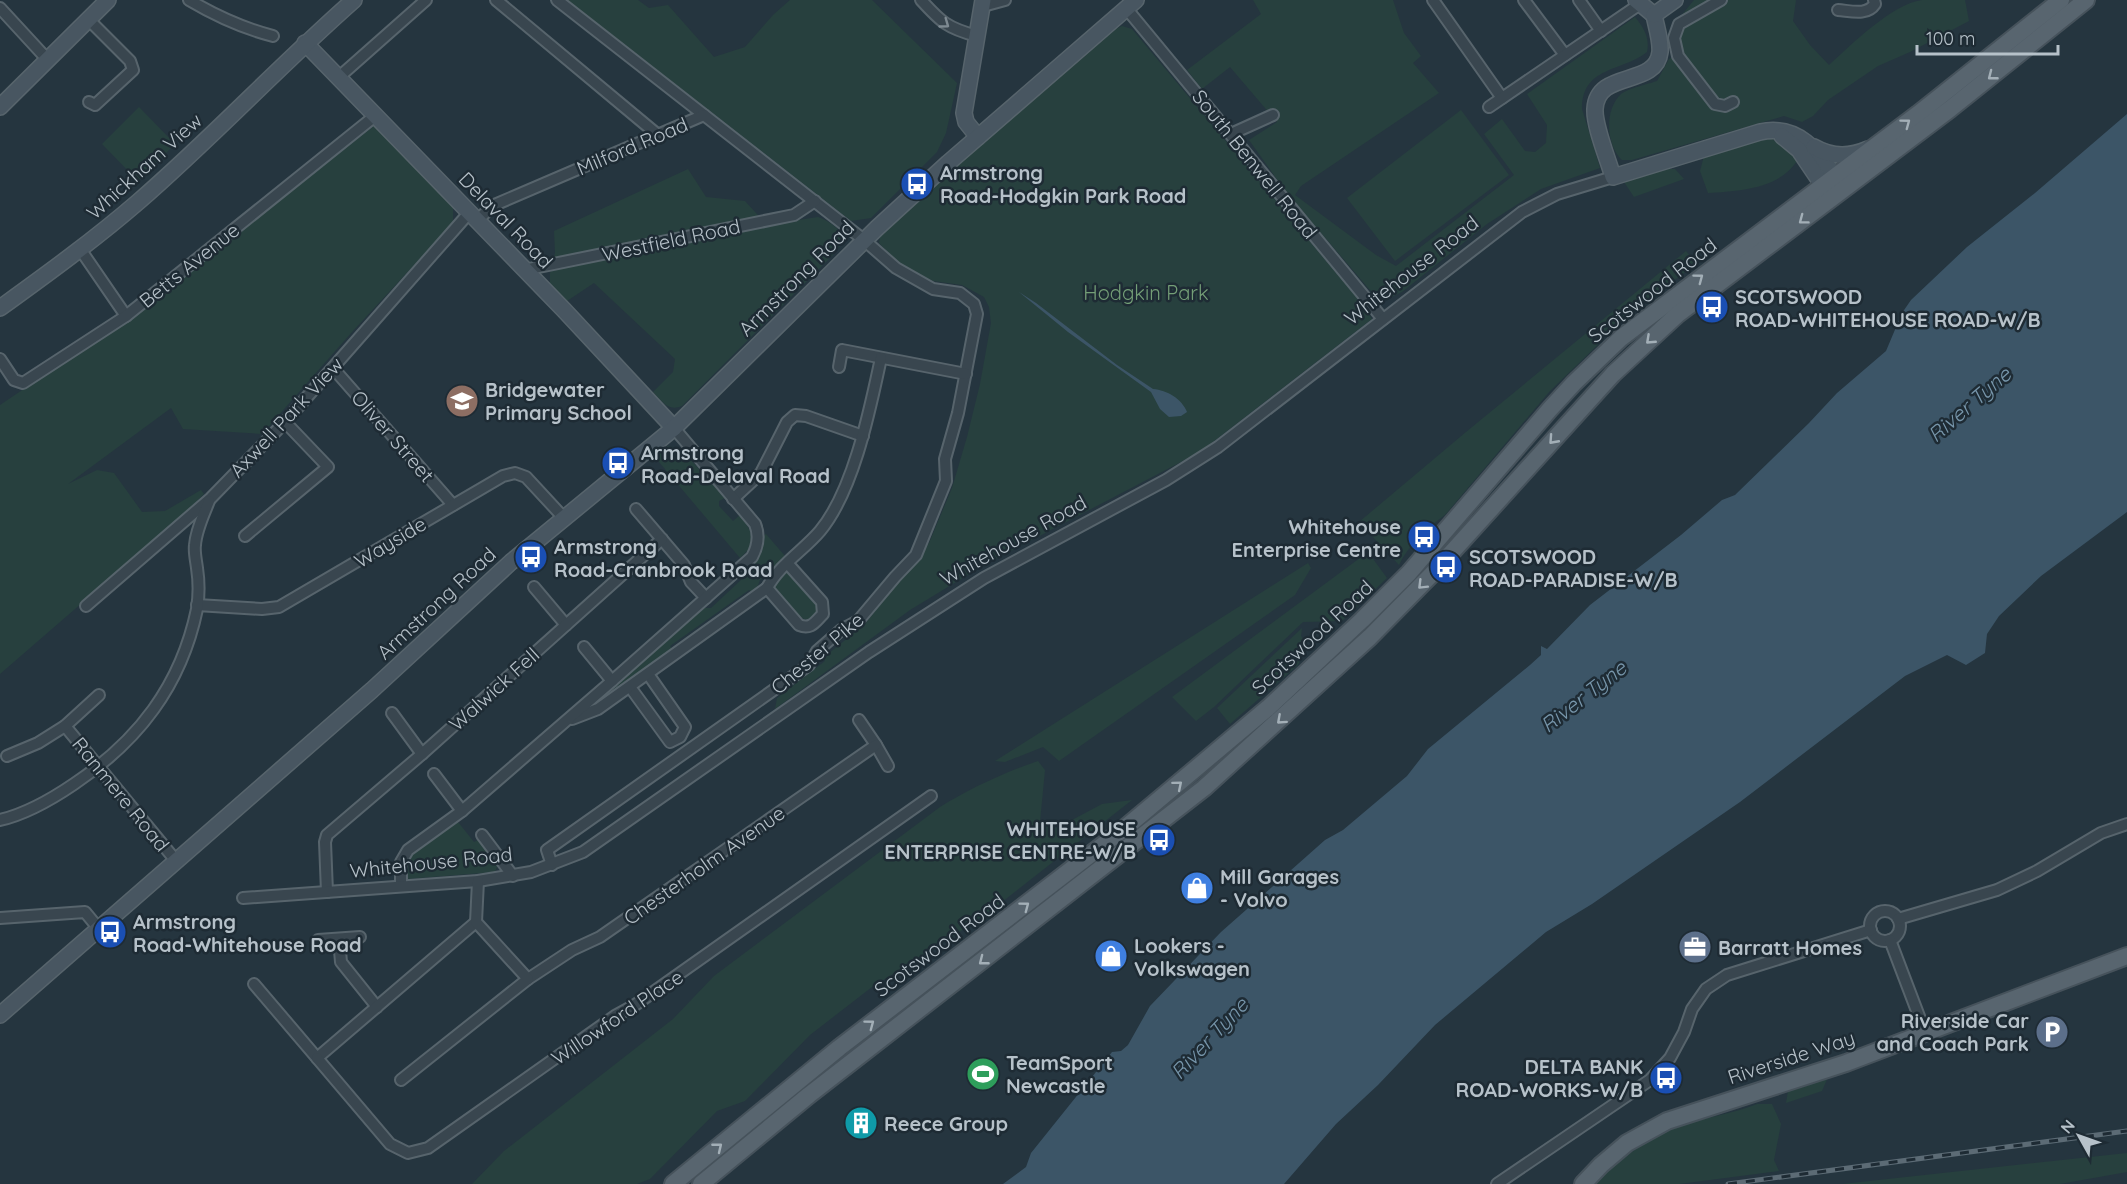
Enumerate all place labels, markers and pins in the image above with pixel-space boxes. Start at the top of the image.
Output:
place label: Armstrong Road-Hodgkin Park Road [940,160,1186,208]
bus stop icon: Armstrong Road-Hodgkin Park Road [899,166,935,202]
place label: SCOTSWOOD ROAD-WHITEHOUSE ROAD-W/B [1735,284,2041,332]
bus stop icon: SCOTSWOOD ROAD-WHITEHOUSE ROAD-W/B [1694,289,1730,325]
place label: Bridgewater Primary School [485,377,632,425]
school or university icon: Bridgewater Primary School [444,383,480,419]
place label: Armstrong Road-Delaval Road [641,440,830,488]
bus stop icon: Armstrong Road-Delaval Road [600,445,636,481]
place label: Whitehouse Enterprise Centre [1232,514,1401,562]
bus stop icon: Whitehouse Enterprise Centre [1406,519,1442,555]
place label: Armstrong Road-Cranbrook Road [554,534,773,582]
bus stop icon: Armstrong Road-Cranbrook Road [513,539,549,575]
place label: SCOTSWOOD ROAD-PARADISE-W/B [1469,544,1678,592]
bus stop icon: SCOTSWOOD ROAD-PARADISE-W/B [1428,549,1464,585]
place label: WHITEHOUSE ENTERPRISE CENTRE-W/B [884,816,1136,864]
bus stop icon: WHITEHOUSE ENTERPRISE CENTRE-W/B [1141,822,1177,858]
place label: Mill Garages - Volvo [1220,864,1339,912]
shop icon: Mill Garages - Volvo [1179,870,1215,906]
place label: Armstrong Road-Whitehouse Road [133,909,362,957]
bus stop icon: Armstrong Road-Whitehouse Road [92,914,128,950]
office icon: Barratt Homes [1677,929,1713,965]
place label: Lookers - Volkswagen [1134,933,1250,981]
place label: Barratt Homes [1718,935,1862,960]
shop icon: Lookers - Volkswagen [1093,938,1129,974]
place label: Riverside Car and Coach Park [1876,1008,2029,1056]
parking icon: Riverside Car and Coach Park [2034,1014,2070,1050]
place label: TeamSport Newcastle [1006,1050,1113,1098]
place label: DELTA BANK ROAD-WORKS-W/B [1456,1054,1643,1102]
sports icon: TeamSport Newcastle [965,1056,1001,1092]
bus stop icon: DELTA BANK ROAD-WORKS-W/B [1648,1060,1684,1096]
building icon: Reece Group [843,1105,879,1141]
place label: Reece Group [884,1111,1008,1136]

